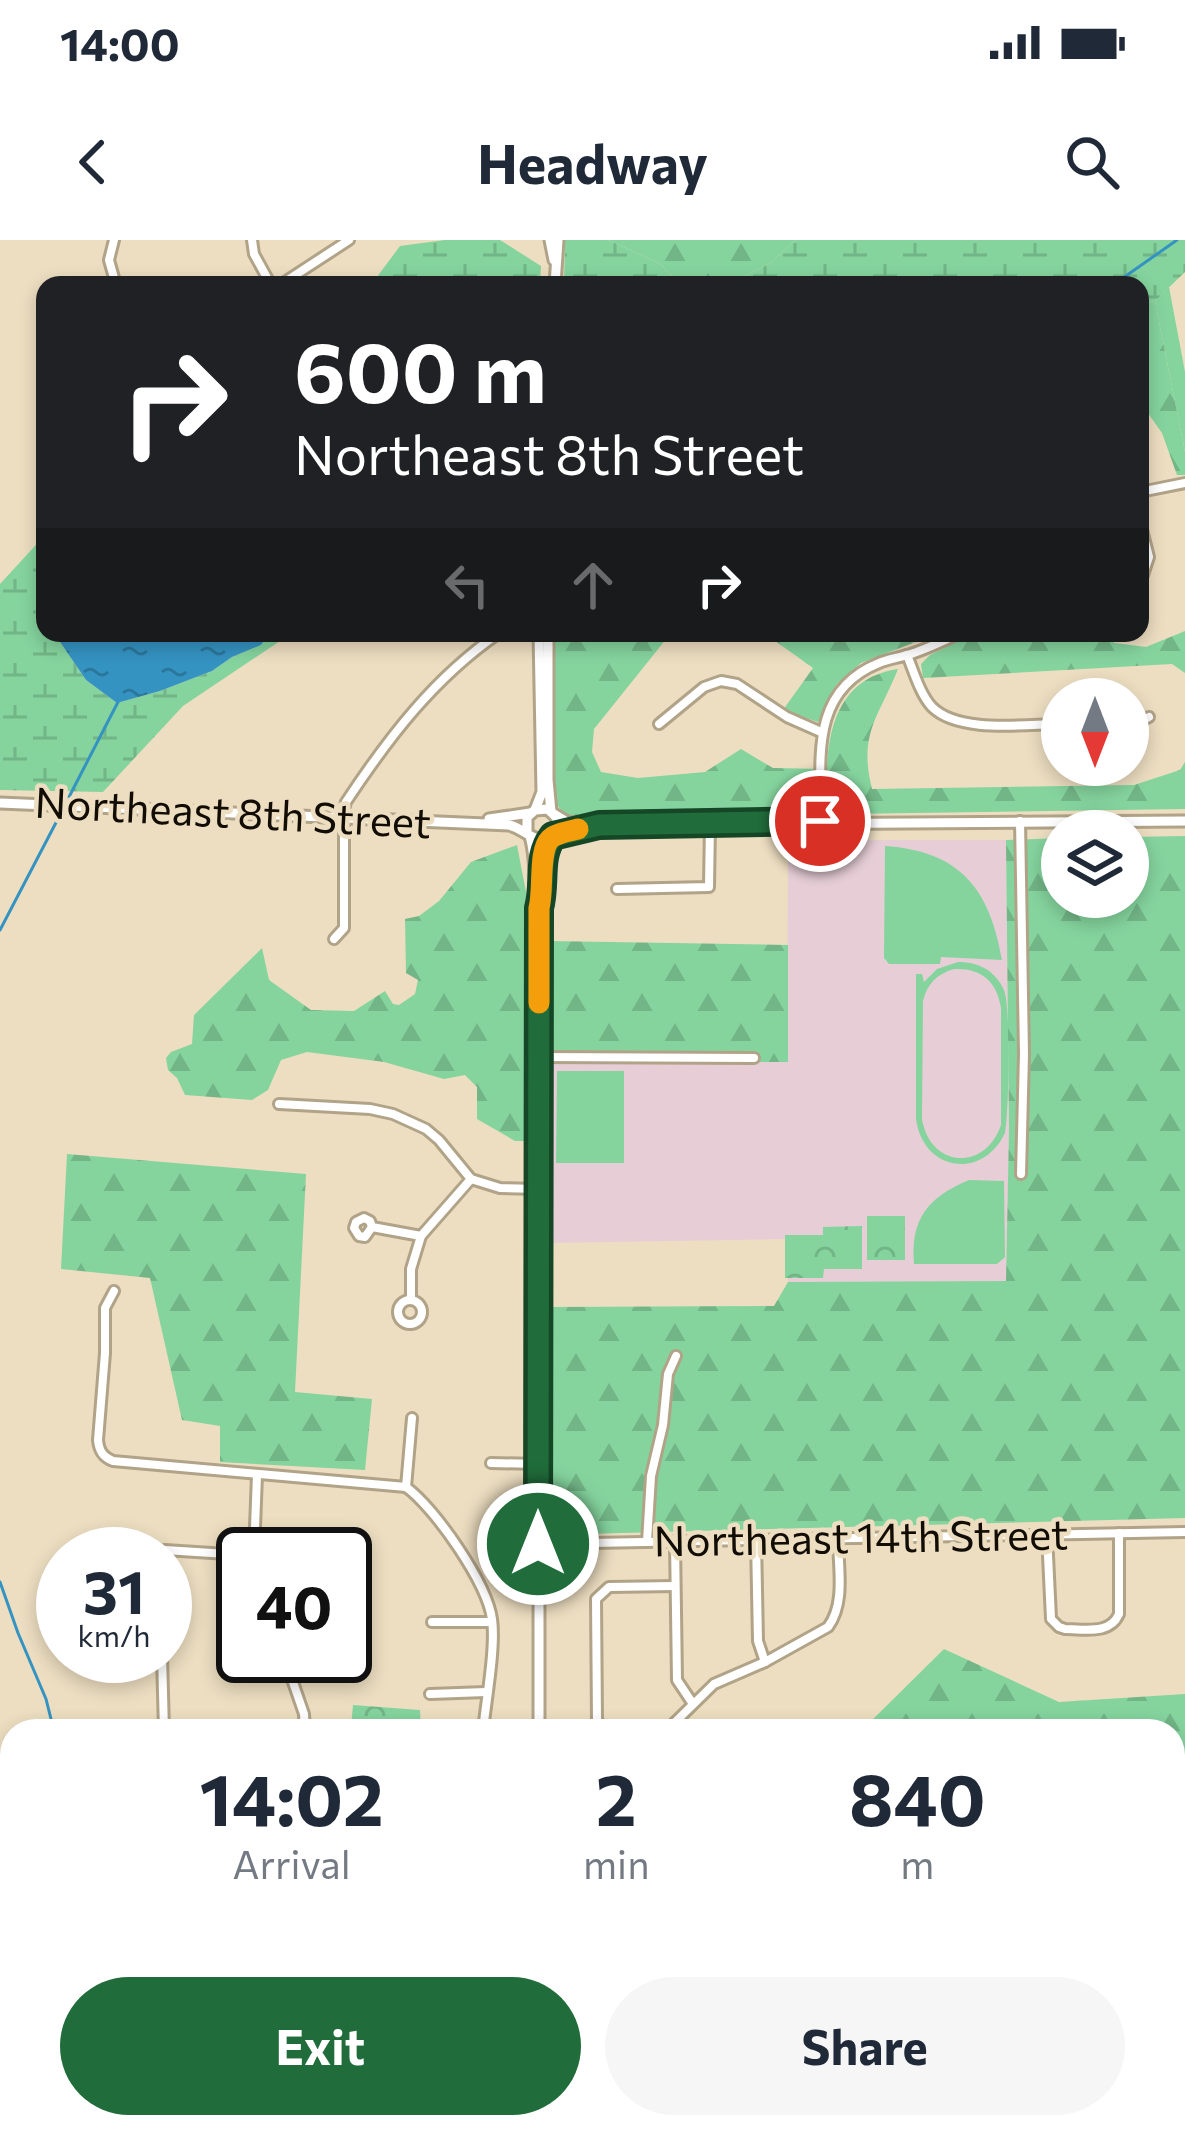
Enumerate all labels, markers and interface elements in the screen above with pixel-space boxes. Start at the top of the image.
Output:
text: 14:00 [60,15,180,70]
icon: back [60,129,126,195]
text: Headway [477,129,708,195]
icon: search [1059,129,1125,195]
text: 600 m [294,318,547,420]
icon: right [96,324,252,480]
text: Northeast 8th Street [294,420,804,486]
icon: left [434,552,500,618]
icon: ahead [560,552,626,618]
icon: right [686,552,752,618]
north arrow [1041,678,1149,786]
map controls [1041,678,1149,918]
pin [769,770,871,872]
street label: Northeast 8th Street [34,775,433,847]
icon: arrive [787,788,853,854]
button: layers [1041,810,1149,918]
position arrow [475,1481,601,1607]
street label: Northeast 14th Street [653,1506,1069,1566]
speed limit sign: 40 [216,1527,372,1683]
text: 31 [83,1553,145,1626]
text: km/h [78,1616,150,1653]
text: 14:02 [199,1753,384,1841]
text: 2 [596,1753,637,1841]
text: 840 [849,1753,986,1841]
text: Arrival [233,1839,351,1887]
text: min [583,1839,649,1887]
text: m [900,1839,934,1887]
button: Exit [60,1977,581,2115]
button: Share [605,1977,1125,2115]

